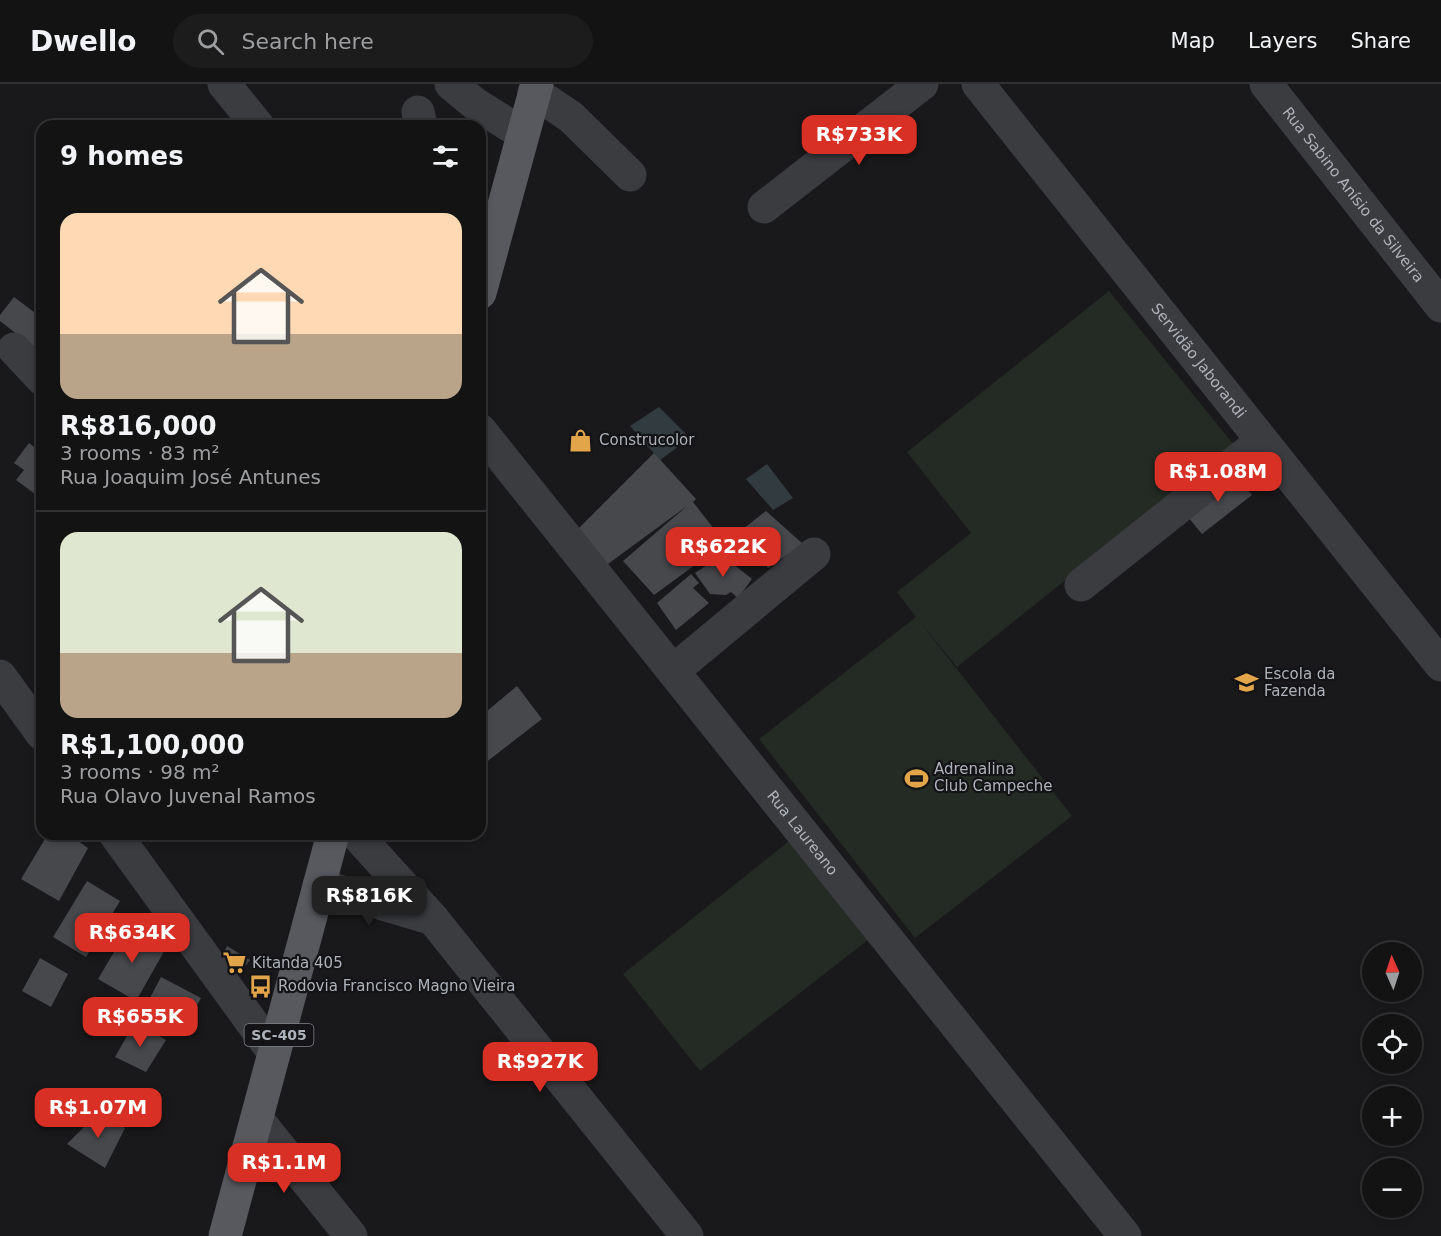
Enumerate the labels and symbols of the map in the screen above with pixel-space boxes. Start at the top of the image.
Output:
street label: Rua Sabino Anísio da Silveira [1279,103,1428,286]
pin: R$733K [810,115,908,166]
street label: Servidão Jaborandi [1147,300,1250,422]
shop icon: Construcolor [568,427,594,453]
place label: Construcolor [599,431,695,449]
pin: R$1.08M [1163,452,1273,503]
pin: R$622K [674,527,772,578]
place label: Escola da Fazenda [1264,665,1336,700]
school or university icon: Escola da Fazenda [1233,670,1259,696]
place label: Adrenalina Club Campeche [934,760,1052,795]
sports icon: Adrenalina Club Campeche [903,765,929,791]
street label: Rua Laureano [763,787,842,879]
pin: R$816K [320,876,418,927]
pin: R$634K [83,913,181,964]
north arrow [1362,942,1422,1002]
supermarket icon: Kitanda 405 [221,950,247,976]
place label: Kitanda 405 [252,954,343,972]
bus stop icon: Rodovia Francisco Magno Vieira [247,973,273,999]
place label: Rodovia Francisco Magno Vieira [278,977,515,995]
pin: R$655K [91,997,189,1048]
road number: SC-405 [244,1024,314,1046]
pin: R$927K [491,1042,589,1093]
pin: R$1.07M [43,1088,153,1139]
pin: R$1.1M [235,1143,333,1194]

